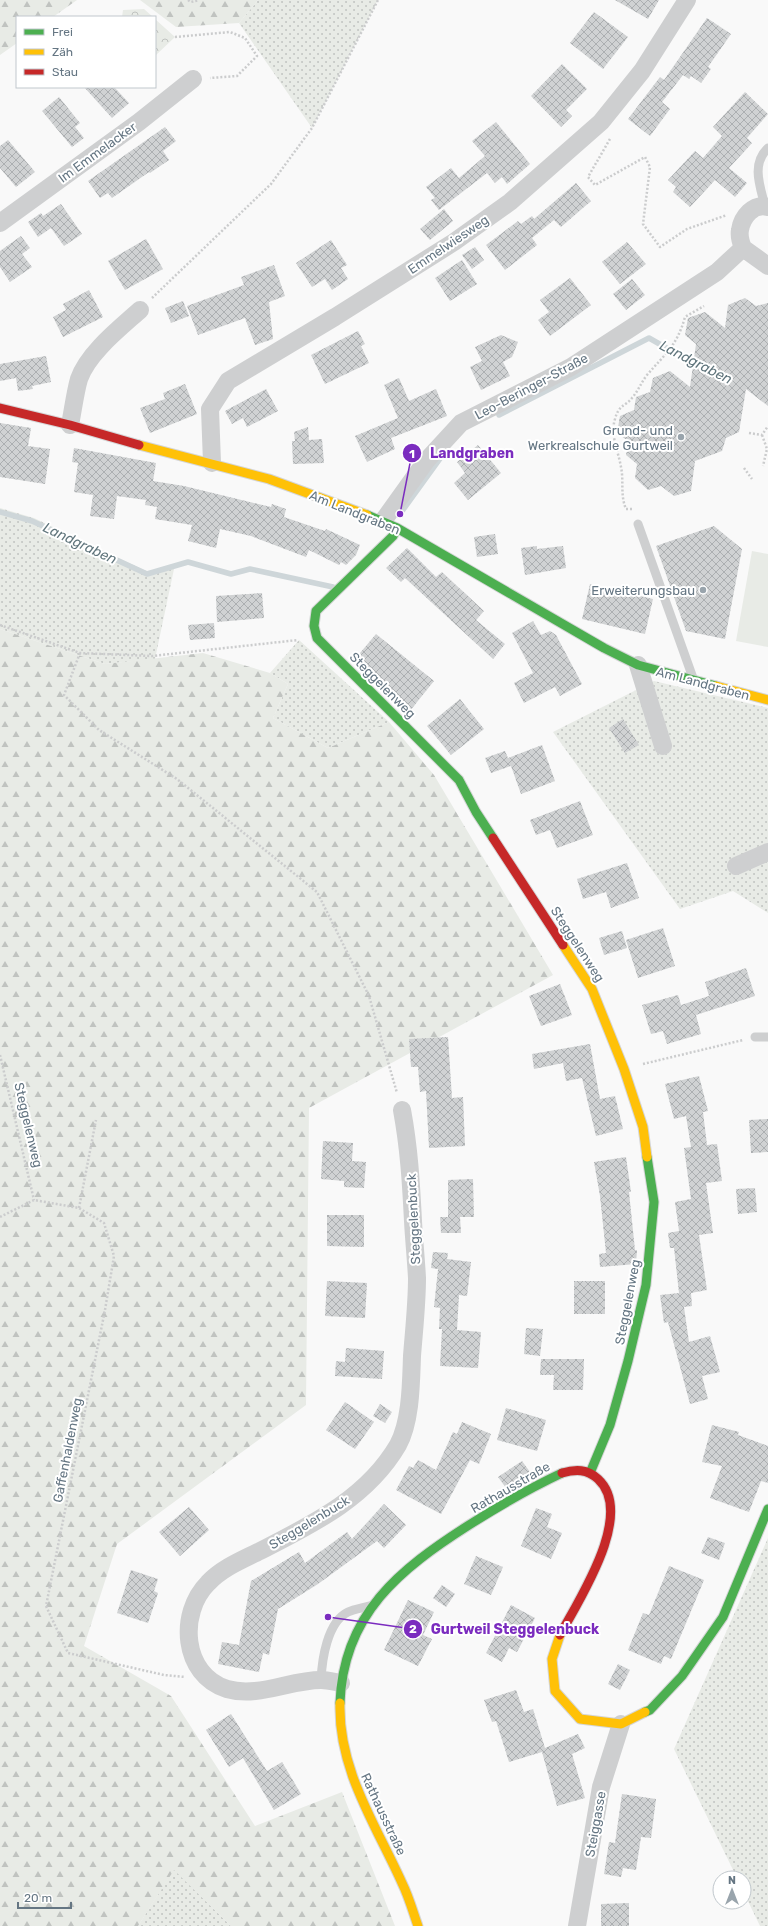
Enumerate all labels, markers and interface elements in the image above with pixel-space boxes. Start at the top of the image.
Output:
legend [16,16,156,88]
text: Frei [52,25,73,39]
text: Zäh [52,45,73,59]
text: Stau [52,65,78,79]
street label: Im Emmelacker [55,119,139,186]
street label: Emmelwiesweg [405,212,492,278]
water label: Landgraben [657,337,735,388]
street label: Leo-Beringer-Straße [472,350,591,423]
place label: Grund- und Werkrealschule Gurtweil [528,423,673,453]
marker: Grund- und Werkrealschule Gurtweil [676,432,686,442]
callout: Landgraben [402,440,522,466]
text: Landgraben [430,445,514,462]
text: 1 [409,447,415,461]
street label: Am Landgraben [307,487,402,538]
water label: Landgraben [40,519,119,568]
place label: Erweiterungsbau [591,583,695,599]
marker: Erweiterungsbau [698,585,708,595]
street label: Steggelenweg [346,649,419,722]
street label: Am Landgraben [654,664,751,704]
street label: Steggelenweg [547,904,608,985]
street label: Steggelenweg [10,1081,46,1169]
street label: Steggelenbuck [404,1173,424,1265]
street label: Steggelenweg [612,1258,644,1346]
street label: Gaffenhaldenweg [50,1396,86,1504]
street label: Rathausstraße [468,1459,553,1516]
street label: Steggelenbuck [266,1492,353,1553]
callout: Gurtweil Steggelenbuck [403,1616,607,1642]
text: Gurtweil Steggelenbuck [431,1621,600,1638]
text: 2 [409,1622,417,1636]
street label: Rathausstraße [358,1771,409,1858]
street label: Steiggasse [582,1790,610,1858]
north arrow [712,1870,752,1910]
text: N [728,1874,736,1887]
scale bar [18,1884,71,1910]
text: 20 m [24,1891,52,1905]

